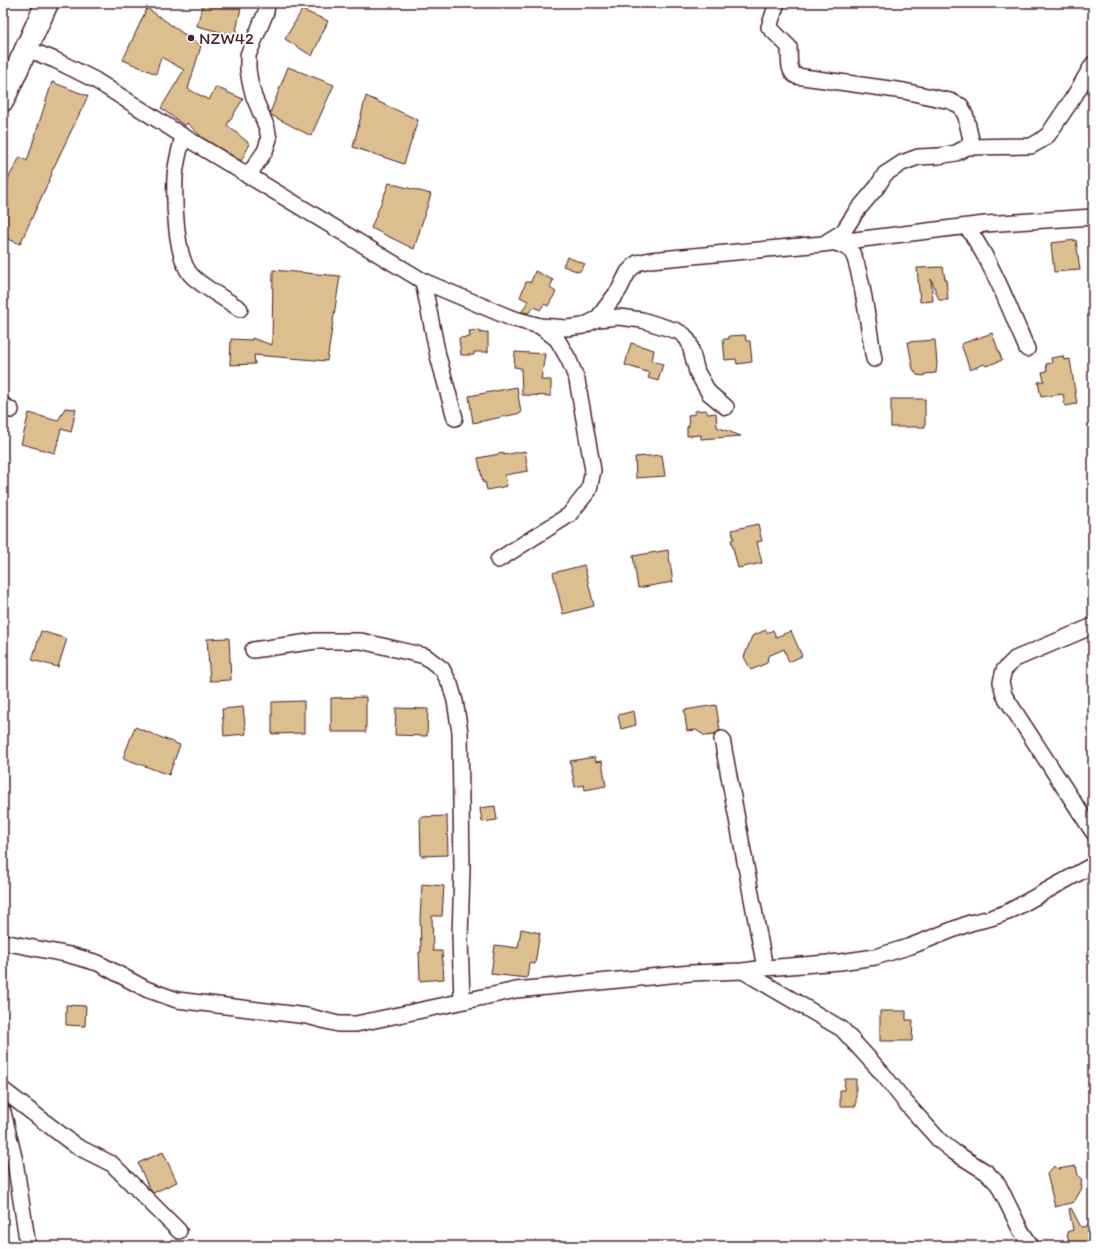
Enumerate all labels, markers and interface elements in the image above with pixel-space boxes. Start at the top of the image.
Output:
place label: NZW42 [199,28,254,48]
marker: NZW42 [186,33,196,43]

